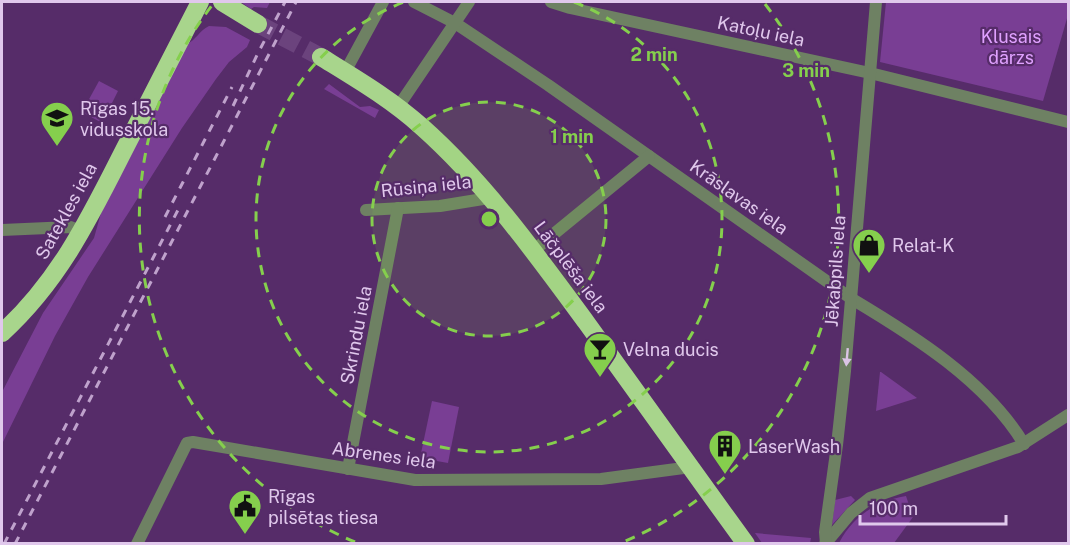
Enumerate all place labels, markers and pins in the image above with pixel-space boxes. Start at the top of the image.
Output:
place label: Rīgas 15. vidusskola [80,98,168,140]
school or university icon: Rīgas 15. vidusskola [39,100,75,147]
centre of rings [479,209,499,229]
shop icon: Relat-K [851,227,887,274]
place label: Relat-K [892,235,955,256]
bar icon: Velna ducis [582,331,618,378]
place label: Velna ducis [623,339,719,360]
building icon: LaserWash [707,428,743,475]
place label: LaserWash [748,436,840,457]
place label: Rīgas pilsētas tiesa [268,486,378,528]
public building icon: Rīgas pilsētas tiesa [227,488,263,535]

